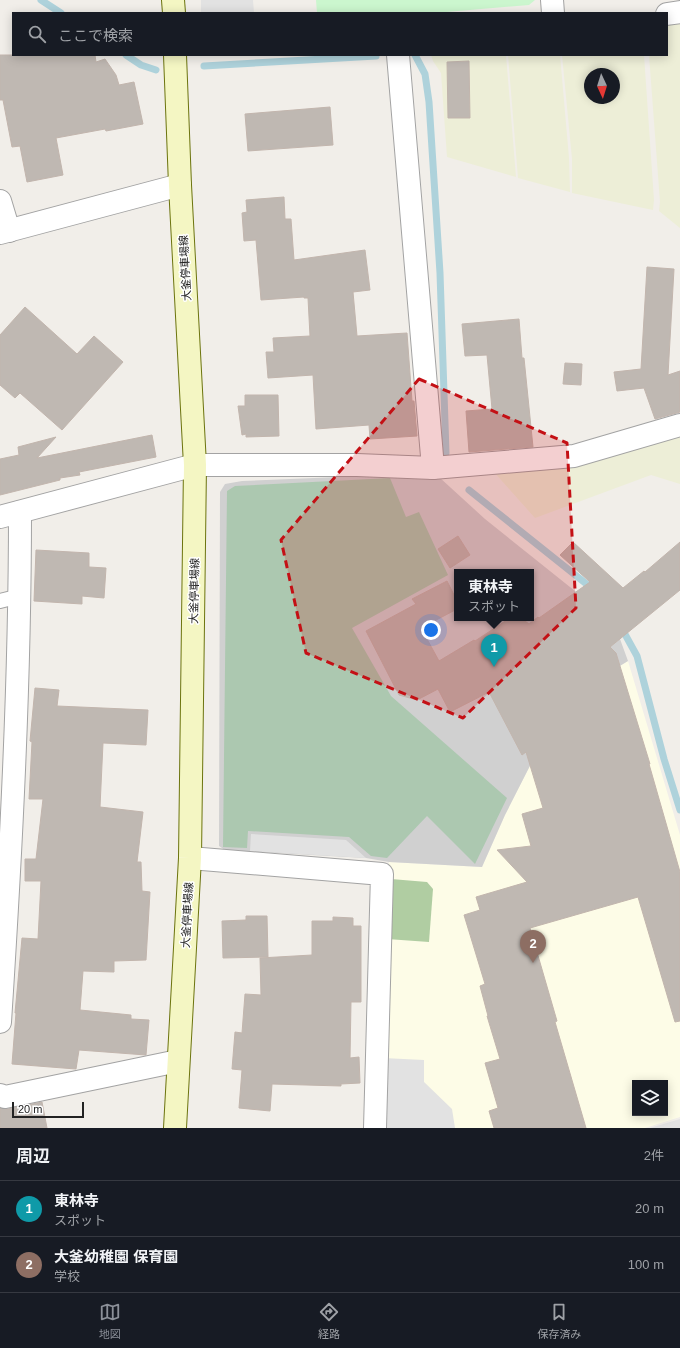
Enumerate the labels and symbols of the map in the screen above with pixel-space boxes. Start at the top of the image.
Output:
north arrow [584,68,620,104]
street label: 大釜停車場線 [177,235,193,301]
street label: 大釜停車場線 [187,558,201,624]
your location [421,620,441,640]
pin: 1 [481,634,507,667]
street label: 大釜停車場線 [179,882,195,948]
pin: 2 [520,930,546,963]
scale bar [12,1100,84,1119]

